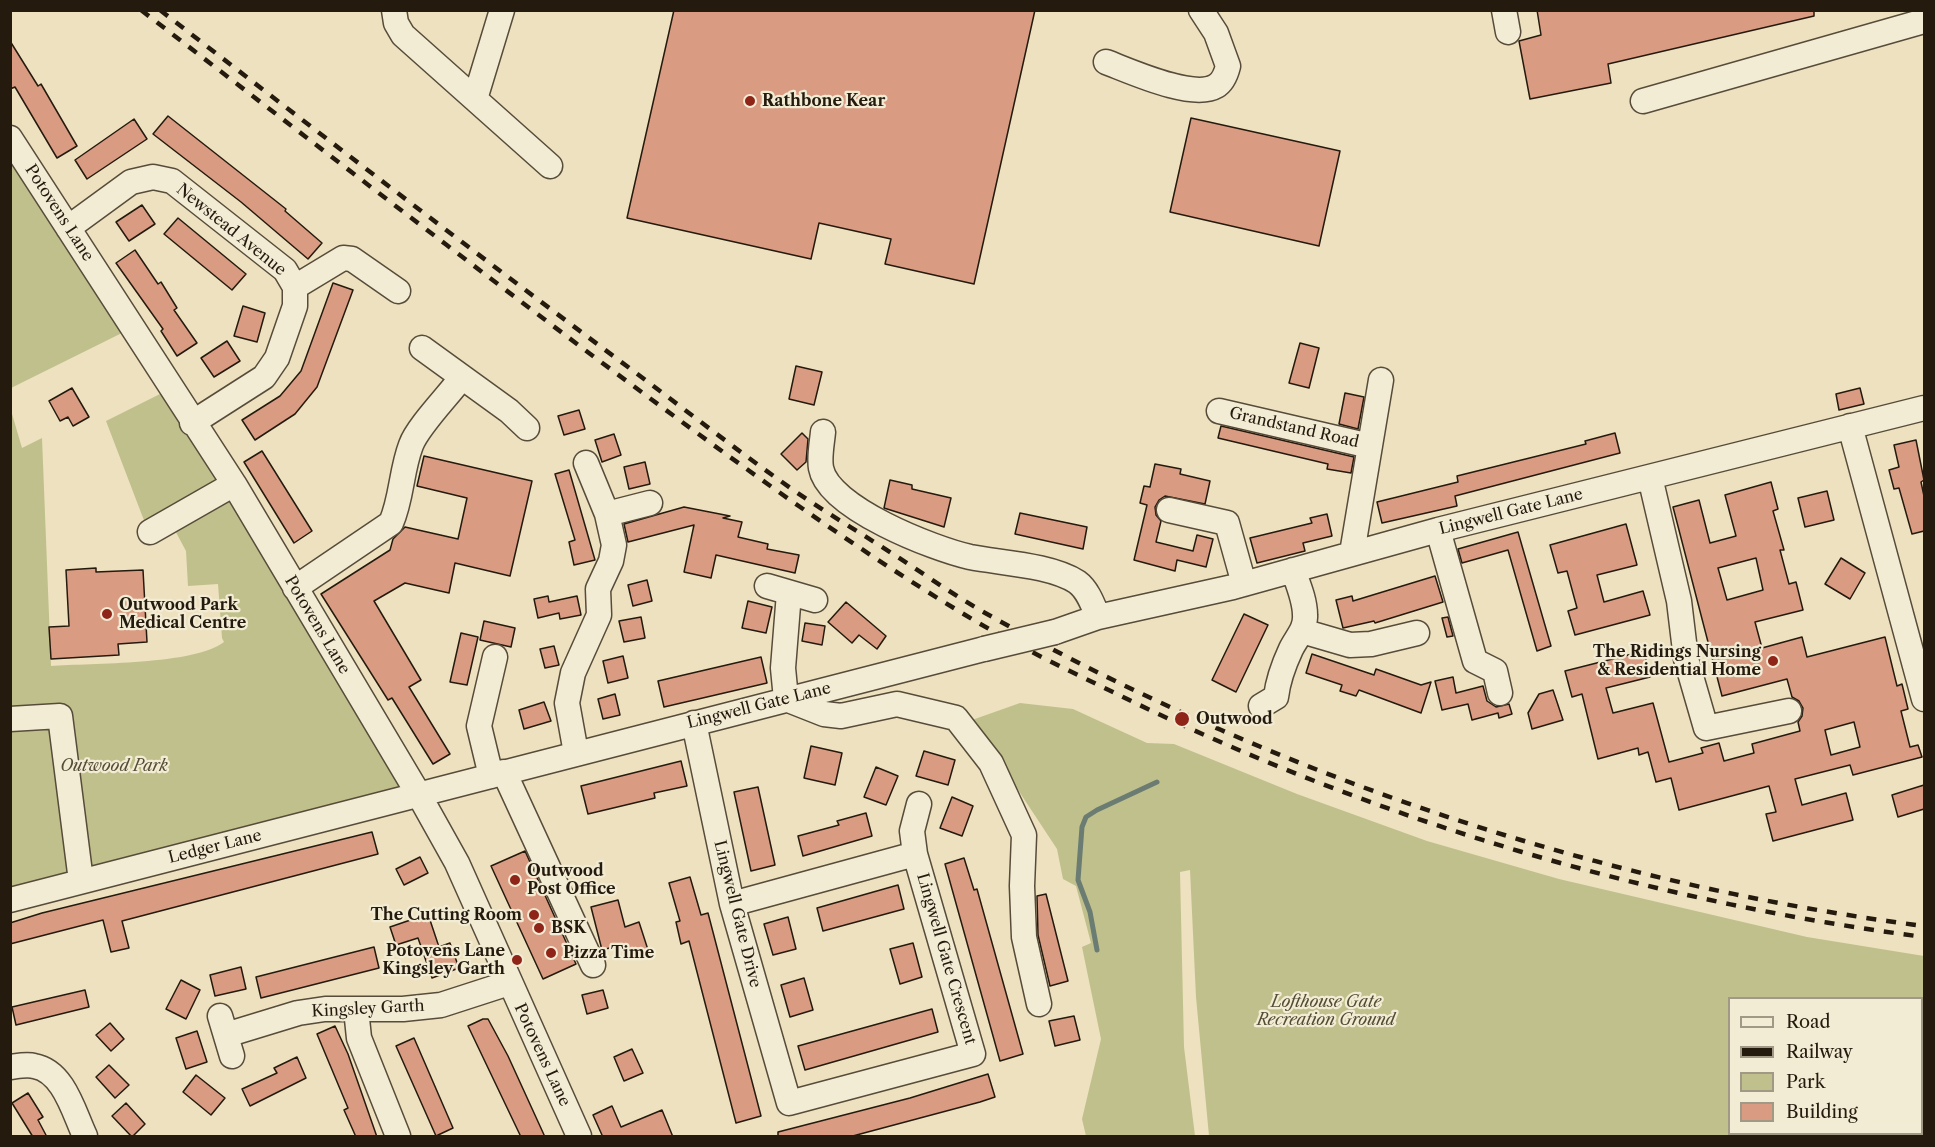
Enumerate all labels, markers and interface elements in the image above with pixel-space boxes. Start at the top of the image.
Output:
place label: Rathbone Kear [762,91,885,111]
marker: Rathbone Kear [743,94,757,108]
street label: Potovens Lane [21,161,97,265]
street label: Newstead Avenue [172,180,290,280]
street label: Grandstand Road [1227,404,1361,452]
street label: Lingwell Gate Lane [1437,485,1585,539]
street label: Potovens Lane [280,572,354,678]
place label: Outwood Park Medical Centre [119,595,246,633]
marker: Outwood Park Medical Centre [100,607,114,621]
place label: The Ridings Nursing & Residential Home [1593,642,1761,680]
marker: The Ridings Nursing & Residential Home [1766,654,1780,668]
street label: Lingwell Gate Lane [685,679,833,733]
place label: Outwood [1196,709,1273,729]
marker: Outwood [1173,710,1191,728]
park label: Outwood Park [60,756,168,776]
street label: Ledger Lane [166,826,264,868]
street label: Lingwell Gate Drive [709,838,765,990]
place label: Outwood Post Office [527,861,616,899]
street label: Lingwell Gate Crescent [912,871,980,1047]
marker: Outwood Post Office [508,873,522,887]
place label: The Cutting Room [370,905,522,925]
marker: The Cutting Room [527,908,541,922]
place label: BSK [551,918,586,938]
marker: BSK [532,921,546,935]
place label: Potovens Lane Kingsley Garth [382,941,505,979]
place label: Pizza Time [563,943,654,963]
marker: Pizza Time [544,946,558,960]
marker: Potovens Lane Kingsley Garth [510,953,524,967]
park label: Lofthouse Gate Recreation Ground [1257,992,1395,1030]
street label: Kingsley Garth [311,996,425,1022]
legend [1728,997,1923,1135]
street label: Potovens Lane [510,1001,574,1109]
text: Road [1786,1011,1831,1033]
text: Railway [1786,1041,1853,1063]
text: Park [1786,1071,1825,1093]
text: Building [1786,1101,1858,1123]

